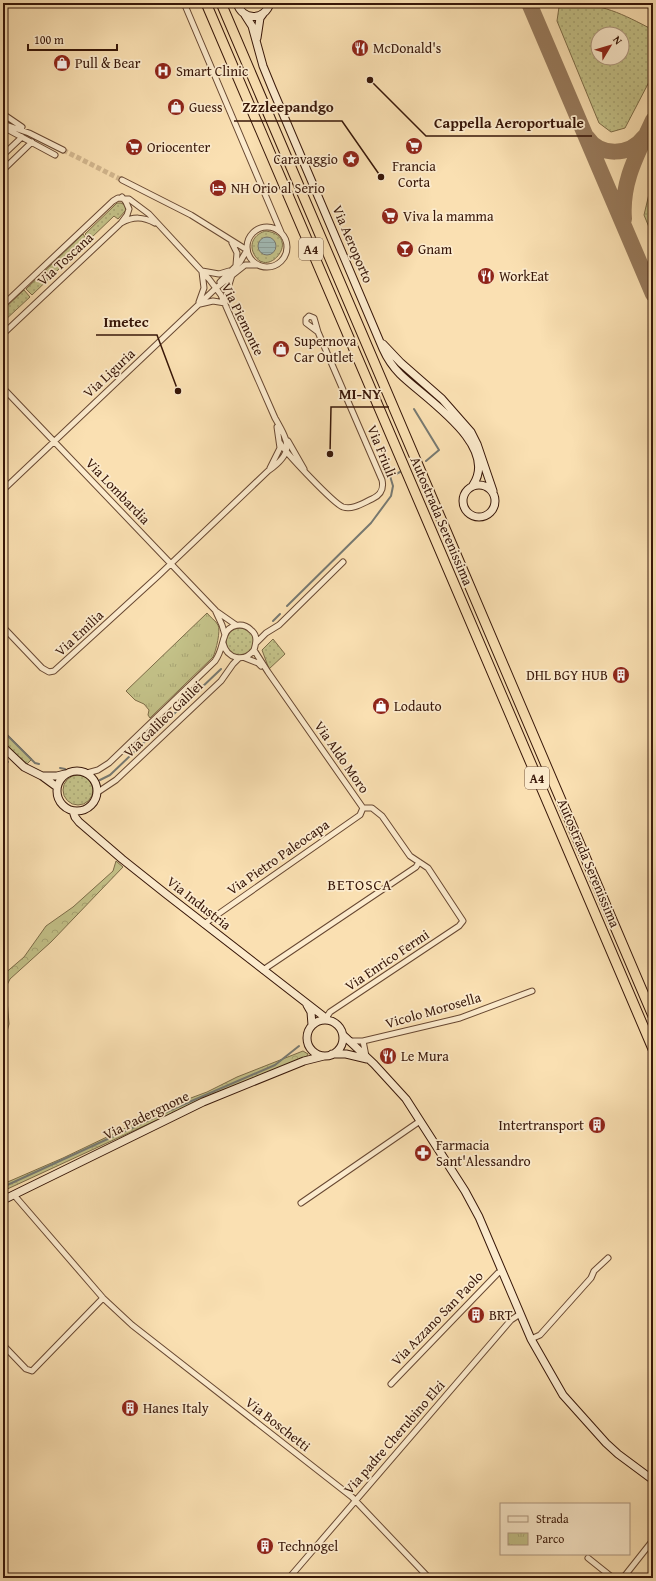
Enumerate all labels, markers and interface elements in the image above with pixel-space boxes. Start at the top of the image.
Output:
scale bar [28,26,117,52]
north arrow [590,26,630,66]
text: 100 m [34,31,64,48]
text: N [609,32,627,48]
restaurant icon: McDonald's [350,38,370,58]
place label: McDonald's [373,38,441,58]
shop icon: Pull & Bear [52,53,72,73]
place label: Pull & Bear [75,53,141,73]
hospital icon: Smart Clinic [153,61,173,81]
place label: Smart Clinic [176,61,248,81]
callout: Zzzleepandgo [234,94,342,121]
text: Zzzleepandgo [242,96,334,117]
shop icon: Guess [166,97,186,117]
place label: Guess [189,97,223,117]
callout: Cappella Aeroportuale [426,109,592,136]
text: Cappella Aeroportuale [434,112,584,133]
supermarket icon: Francia Corta [404,136,424,156]
supermarket icon: Oriocenter [124,137,144,157]
place label: Oriocenter [147,137,210,157]
place label: Caravaggio [273,149,338,169]
place icon: Caravaggio [341,149,361,169]
place label: Francia Corta [392,156,436,192]
hotel icon: NH Orio al Serio [208,178,228,198]
place label: NH Orio al Serio [231,178,325,198]
street label: Via Aeroporto [328,202,378,286]
supermarket icon: Viva la mamma [380,206,400,226]
place label: Viva la mamma [403,206,494,226]
street label: Via Toscana [33,228,98,290]
road number: A4 [299,238,323,260]
bar icon: Gnam [395,239,415,259]
place label: Gnam [418,239,453,259]
restaurant icon: WorkEat [476,266,496,286]
place label: WorkEat [499,266,549,286]
street label: Via Piemonte [217,279,269,359]
callout: Imetec [96,308,157,335]
text: Imetec [103,311,149,332]
place label: Supernova Car Outlet [294,331,357,367]
shop icon: Supernova Car Outlet [271,339,291,359]
street label: Via Liguria [79,343,140,402]
callout: MI-NY [331,380,389,407]
text: MI-NY [339,383,382,404]
street label: Via Friuli [362,422,402,480]
street label: Via Lombardia [81,453,155,529]
street label: Autostrada Serenissima [406,453,478,589]
street label: Via Emilia [50,605,108,661]
place label: DHL BGY HUB [526,665,608,685]
building icon: DHL BGY HUB [611,665,631,685]
street label: Via Galileo Galilei [119,676,207,762]
shop icon: Lodauto [371,696,391,716]
place label: Lodauto [394,696,442,716]
street label: Via Aldo Moro [310,717,374,797]
road number: A4 [525,767,549,789]
street label: Autostrada Serenissima [553,795,625,931]
street label: Via Pietro Paleocapa [223,814,333,900]
street label: Via Industria [163,871,236,935]
district label: BETOSCA [328,874,392,895]
street label: Via Enrico Fermi [341,924,433,996]
street label: Vicolo Morosella [383,987,483,1033]
restaurant icon: Le Mura [378,1046,398,1066]
place label: Le Mura [401,1046,449,1066]
street label: Via Padergnone [100,1085,193,1144]
place label: Intertransport [499,1115,584,1135]
building icon: Intertransport [587,1115,607,1135]
place label: Farmacia Sant'Alessandro [436,1135,531,1171]
pharmacy icon: Farmacia Sant'Alessandro [413,1143,433,1163]
street label: Via Azzano San Paolo [386,1266,488,1370]
building icon: BRT [466,1305,486,1325]
place label: BRT [489,1305,513,1325]
street label: Via padre Cherubino Elzi [339,1376,449,1498]
street label: Via Boschetti [241,1392,315,1456]
building icon: Hanes Italy [120,1398,140,1418]
place label: Hanes Italy [143,1398,209,1418]
legend [500,1503,630,1555]
text: Strada [536,1510,569,1527]
text: Parco [536,1530,564,1547]
building icon: Technogel [255,1536,275,1556]
place label: Technogel [278,1536,338,1556]

